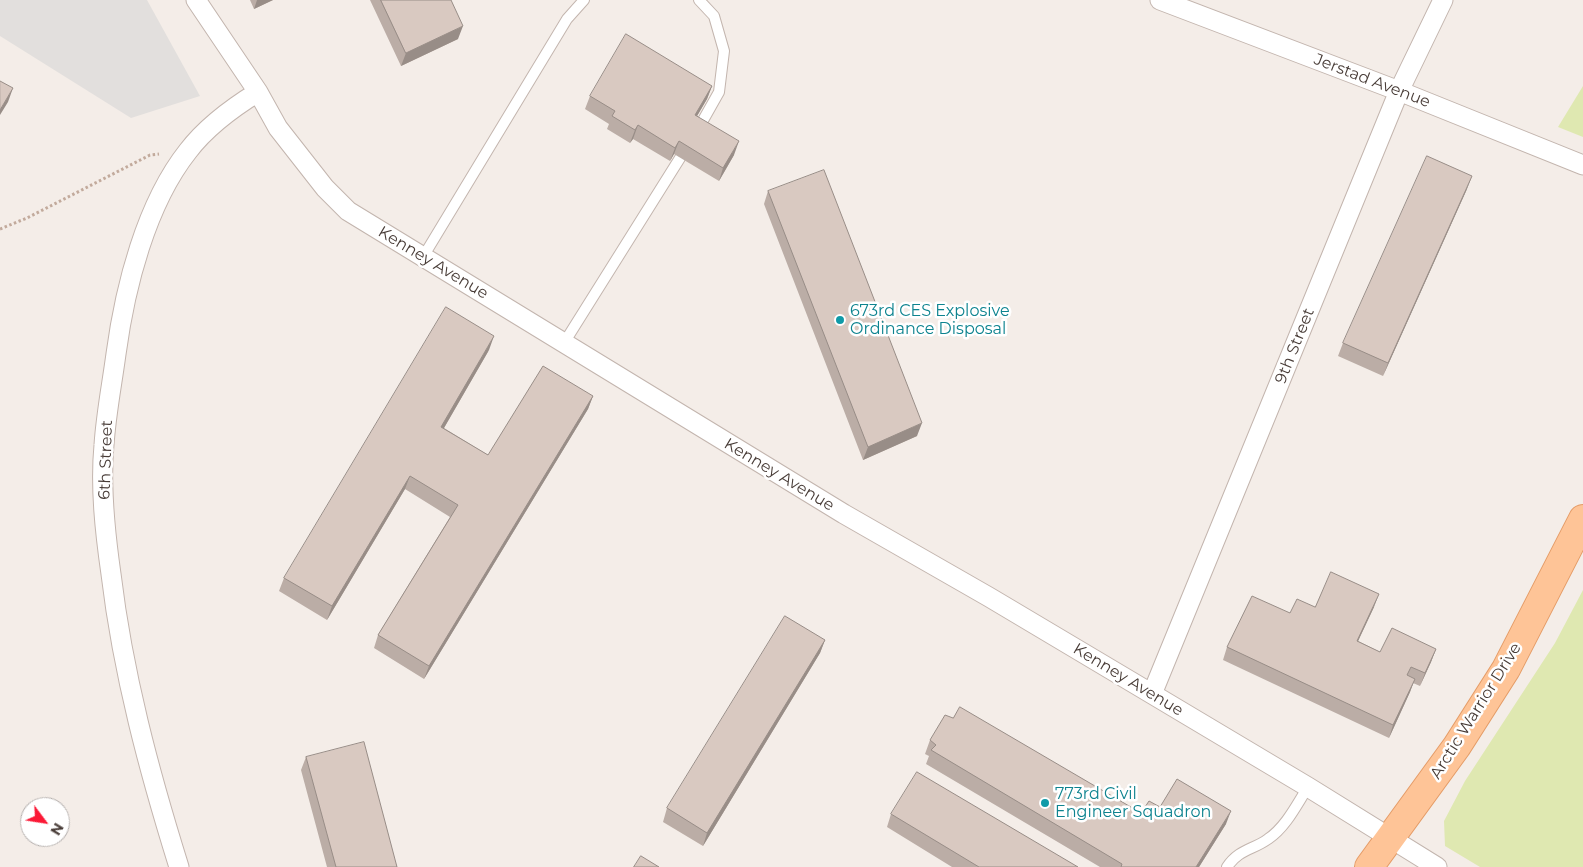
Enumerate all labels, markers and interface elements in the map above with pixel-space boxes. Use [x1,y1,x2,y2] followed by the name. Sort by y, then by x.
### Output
[1311,50,1433,112] street label: Jerstad Avenue
[374,223,492,303] street label: Kenney Avenue
[850,301,1010,339] place label: 673rd CES Explosive Ordinance Disposal
[1271,305,1319,387] street label: 9th Street
[834,314,846,326] marker: 673rd CES Explosive Ordinance Disposal
[95,420,117,500] street label: 6th Street
[720,435,838,515] street label: Kenney Avenue
[1069,640,1187,720] street label: Kenney Avenue
[1426,640,1526,782] street label: Arctic Warrior Drive
[1055,784,1211,822] place label: 773rd Civil Engineer Squadron
[20,797,70,847] north arrow
[1039,797,1051,809] marker: 773rd Civil Engineer Squadron
[46,820,68,839] text: N

